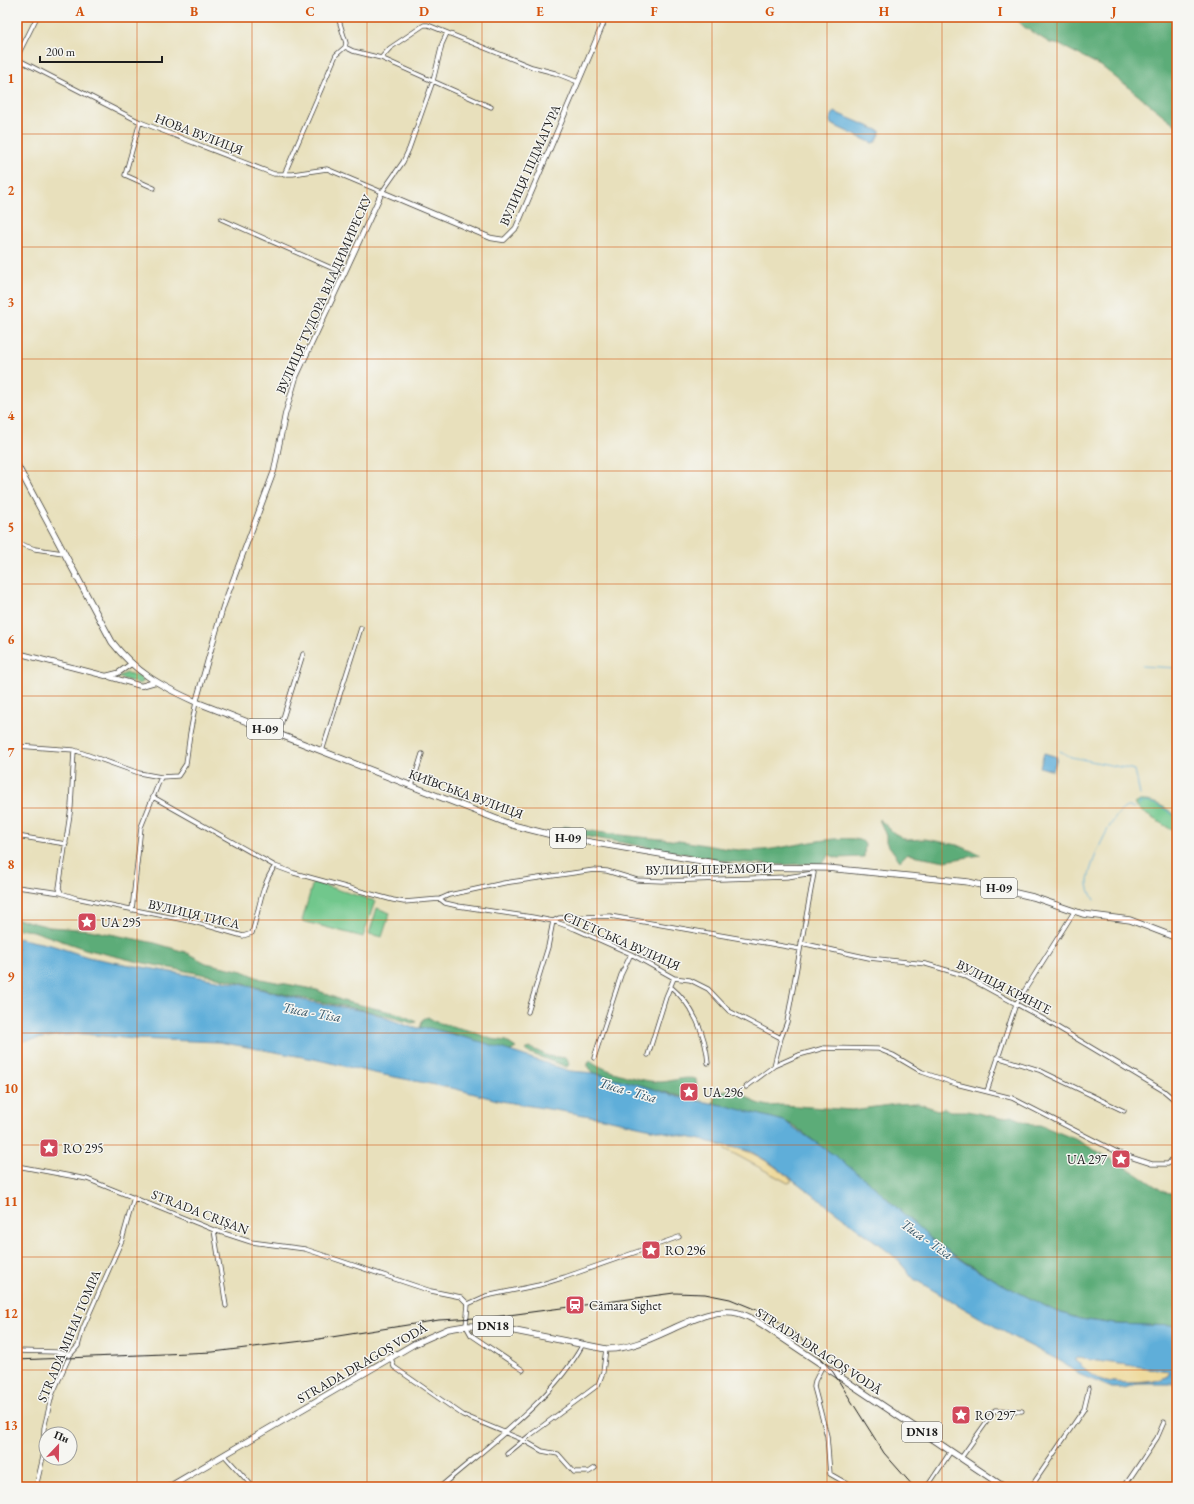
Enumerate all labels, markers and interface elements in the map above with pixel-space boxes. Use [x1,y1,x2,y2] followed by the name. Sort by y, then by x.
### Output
[74,3,85,20] text: A
[190,3,198,20] text: B
[305,3,315,20] text: C
[419,3,429,20] text: D
[536,3,544,20] text: E
[650,3,658,20] text: F
[765,3,775,20] text: G
[879,3,890,20] text: H
[998,3,1003,20] text: I
[1110,3,1117,20] text: J
[40,38,162,64] scale bar
[46,44,76,60] text: 200 m
[8,70,15,87] text: 1
[496,101,565,228] street label: ВУЛИЦЯ ПІДМАГУРА
[153,109,246,159] street label: НОВА ВУЛИЦЯ
[8,182,15,199] text: 2
[272,191,376,396] street label: ВУЛИЦЯ ТУДОРА ВЛАДИМИРЕСКУ
[8,294,15,311] text: 3
[8,407,15,424] text: 4
[8,519,14,536] text: 5
[8,631,15,648] text: 6
[247,719,283,739] road number: Н-09
[8,744,15,761] text: 7
[406,765,526,823] street label: КИЇВСЬКА ВУЛИЦЯ
[550,828,586,848] road number: Н-09
[8,856,15,873] text: 8
[645,859,773,879] street label: ВУЛИЦЯ ПЕРЕМОГИ
[981,878,1017,898] road number: Н-09
[147,895,242,933] street label: ВУЛИЦЯ ТИСА
[561,908,683,975] street label: СІГЕТСЬКА ВУЛИЦЯ
[76,911,98,933] place icon: UA 295
[101,914,141,931] place label: UA 295
[954,956,1054,1018] street label: ВУЛИЦЯ КРЯНГЕ
[8,968,15,985] text: 9
[281,998,343,1026] water label: Тиса - Tisa
[597,1073,659,1107] water label: Тиса - Tisa
[4,1080,18,1097] text: 10
[678,1081,700,1103] place icon: UA 296
[703,1084,743,1101] place label: UA 296
[38,1137,60,1159] place icon: RO 295
[63,1140,104,1157] place label: RO 295
[1110,1148,1132,1170] place icon: UA 297
[1067,1151,1108,1168] place label: UA 297
[149,1186,252,1239] street label: STRADA CRIȘAN
[4,1193,18,1210] text: 11
[898,1215,956,1263] water label: Тиса - Tisa
[640,1239,662,1261] place icon: RO 296
[665,1242,706,1259] place label: RO 296
[33,1266,105,1405] street label: STRADA MIHAI TOMPA
[564,1294,586,1316] station icon: Cămara Sighet
[589,1297,662,1314] place label: Cămara Sighet
[753,1304,886,1399] street label: STRADA DRAGOȘ VODĂ
[4,1305,18,1322] text: 12
[473,1316,513,1336] road number: DN18
[294,1318,431,1407] street label: STRADA DRAGOȘ VODĂ
[950,1404,972,1426] place icon: RO 297
[975,1407,1016,1424] place label: RO 297
[4,1417,18,1434] text: 13
[902,1422,942,1442] road number: DN18
[38,1426,78,1466] north arrow
[52,1427,72,1446] text: Пн

